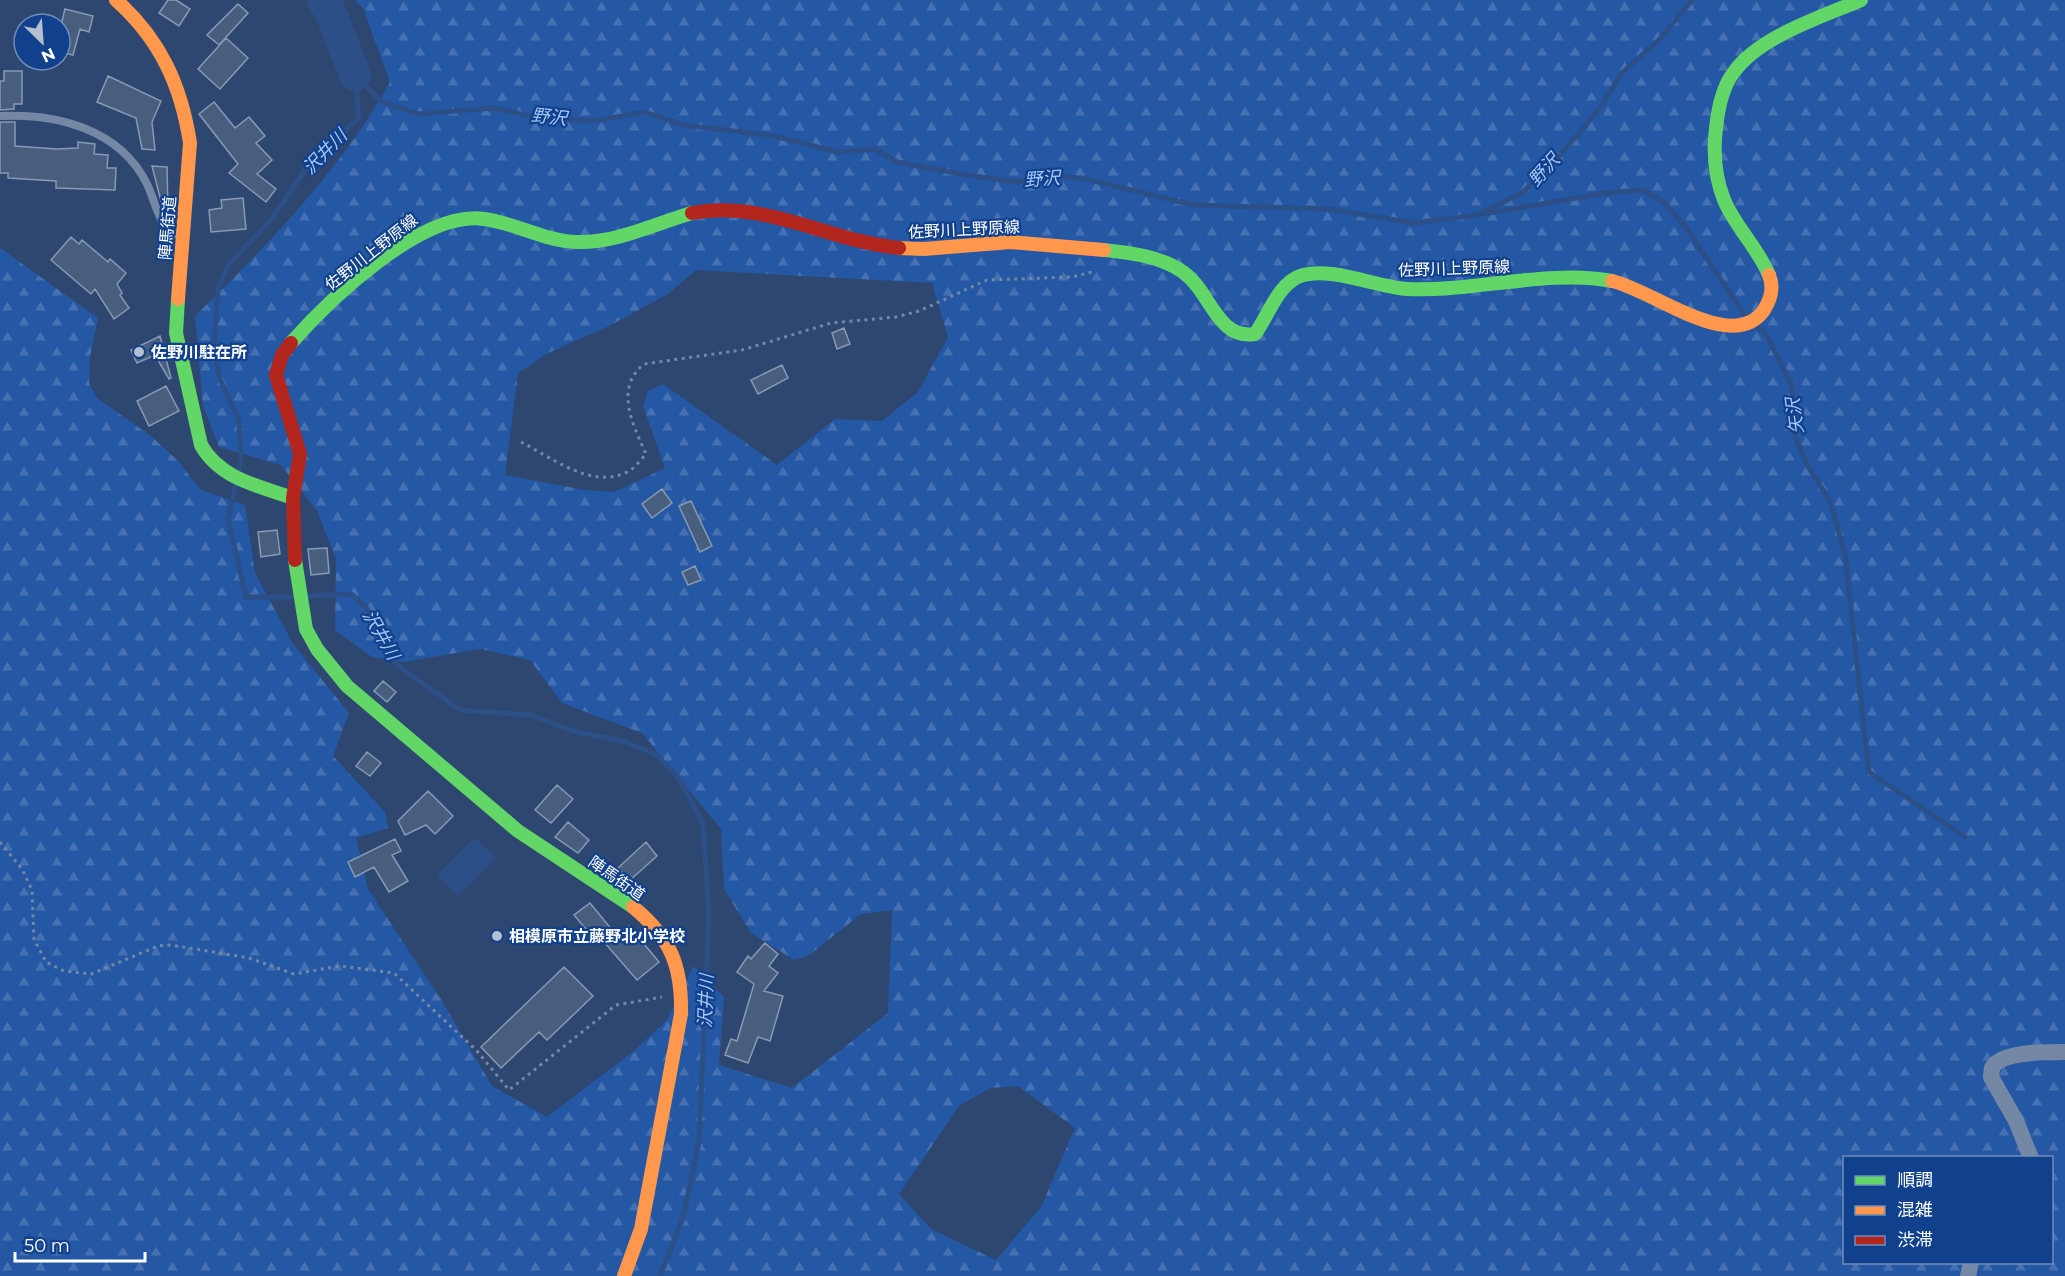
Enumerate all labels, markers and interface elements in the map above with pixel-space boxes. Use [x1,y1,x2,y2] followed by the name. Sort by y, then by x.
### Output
[12,12,72,72] north arrow
[38,44,58,66] text: N
[530,104,570,130] water label: 野沢
[298,123,353,179] water label: 沢井川
[1524,148,1566,191] water label: 野沢
[1023,167,1063,191] water label: 野沢
[155,195,180,261] street label: 陣馬街道
[321,210,421,294] street label: 佐野川上野原線
[908,217,1020,242] street label: 佐野川上野原線
[1398,257,1510,280] street label: 佐野川上野原線
[150,343,247,362] place label: 佐野川駐在所
[132,345,146,359] marker: 佐野川駐在所
[1782,395,1808,435] water label: 矢沢
[358,606,405,666] water label: 沢井川
[585,852,648,905] street label: 陣馬街道
[509,927,685,946] place label: 相模原市立藤野北小学校
[490,929,504,943] marker: 相模原市立藤野北小学校
[694,972,718,1028] water label: 沢井川
[1843,1156,2053,1264] legend
[1897,1169,1933,1191] text: 順調
[1897,1199,1933,1221] text: 混雑
[15,1225,146,1263] scale bar
[1897,1229,1933,1251] text: 渋滞
[24,1235,70,1257] text: 50 m

